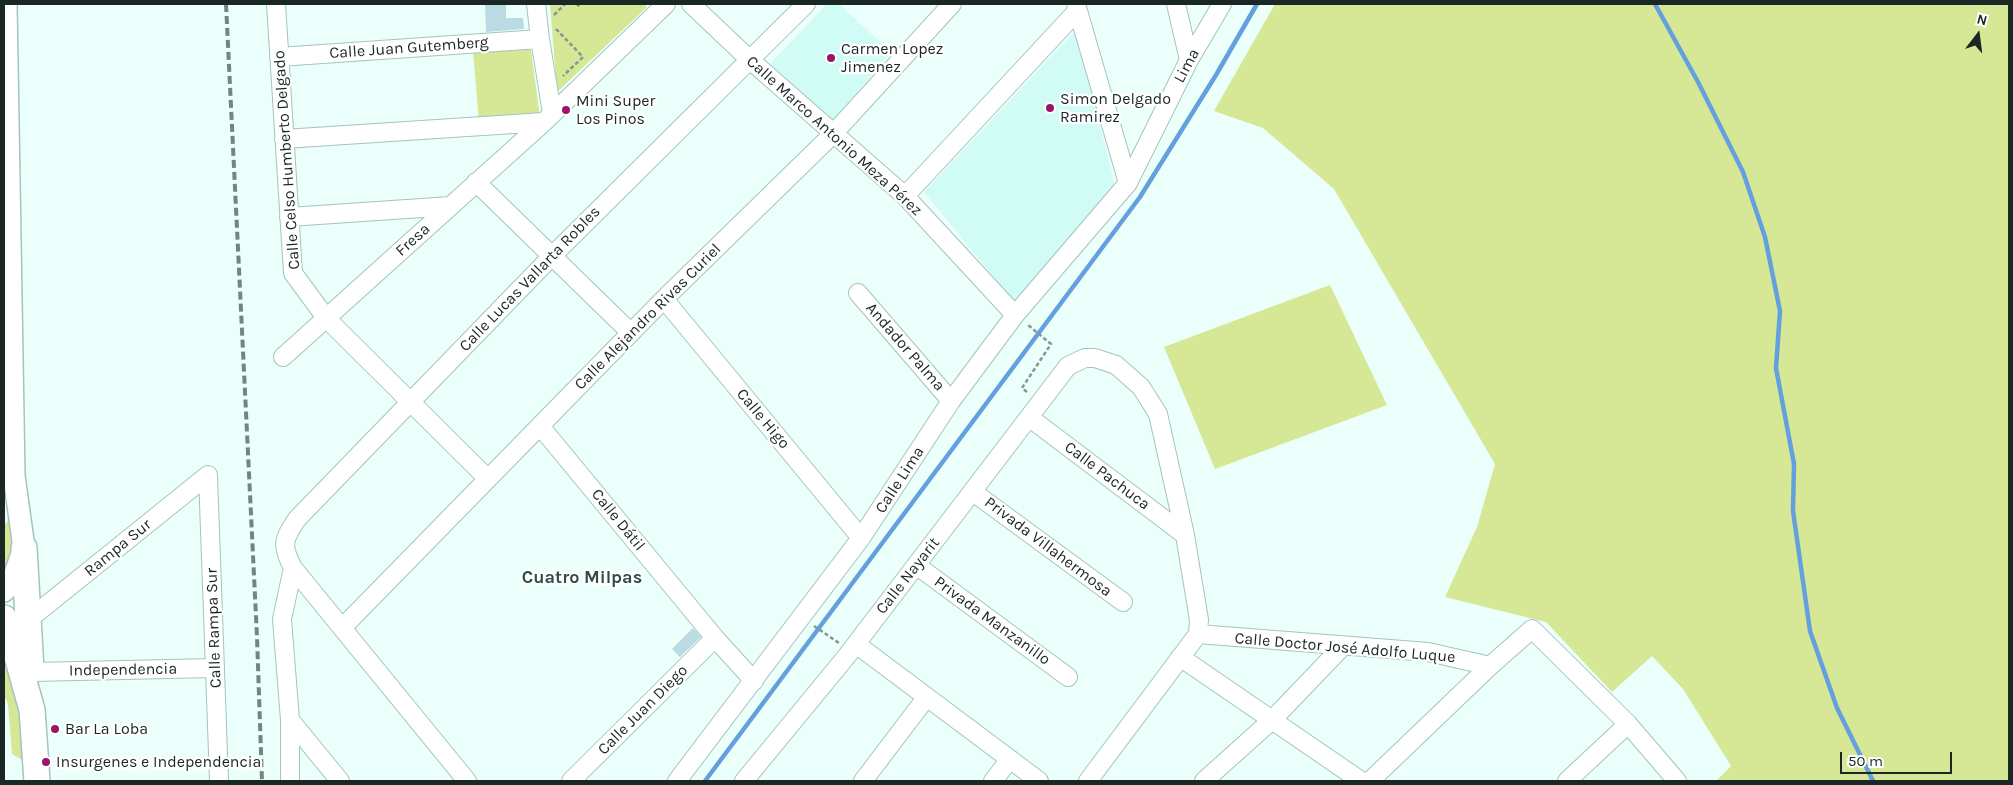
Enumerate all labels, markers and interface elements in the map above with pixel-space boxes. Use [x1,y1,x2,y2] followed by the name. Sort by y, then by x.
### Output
[1953,10,2003,60] north arrow
[1975,11,1989,30] text: N
[329,33,489,63] street label: Calle Juan Gutemberg
[841,39,943,77] place label: Carmen Lopez Jimenez
[1170,46,1204,86] street label: Lima
[270,50,304,270] street label: Calle Celso Humberto Delgado
[742,52,926,220] street label: Calle Marco Antonio Meza Pérez
[825,52,837,64] marker: Carmen Lopez Jimenez
[1060,89,1171,127] place label: Simon Delgado Ramirez
[576,91,655,129] place label: Mini Super Los Pinos
[1044,102,1056,114] marker: Simon Delgado Ramirez
[560,104,572,116] marker: Mini Super Los Pinos
[455,202,605,356] street label: Calle Lucas Vallarta Robles
[392,220,434,260] street label: Fresa
[571,240,725,394] street label: Calle Alejandro Rivas Curiel
[861,299,949,395] street label: Andador Palma
[732,385,794,453] street label: Calle Higo
[1061,438,1153,514] street label: Calle Pachuca
[871,443,929,517] street label: Calle Lima
[587,485,649,555] street label: Calle Dátil
[981,493,1115,601] street label: Privada Villahermosa
[81,515,155,581] street label: Rampa Sur
[872,534,944,618] street label: Calle Nayarit
[522,567,642,589] district label: Cuatro Milpas
[202,568,226,688] street label: Calle Rampa Sur
[930,572,1054,670] street label: Privada Manzanillo
[1234,629,1456,667] street label: Calle Doctor José Adolfo Luque
[69,659,177,681] street label: Independencia
[594,661,692,759] street label: Calle Juan Diego
[65,719,148,739] place label: Bar La Loba
[49,723,61,735] marker: Bar La Loba
[1843,742,1956,774] scale bar
[56,752,261,772] place label: Insurgenes e Independencia
[1848,752,1883,770] text: 50 m
[40,756,52,768] marker: Insurgenes e Independencia

